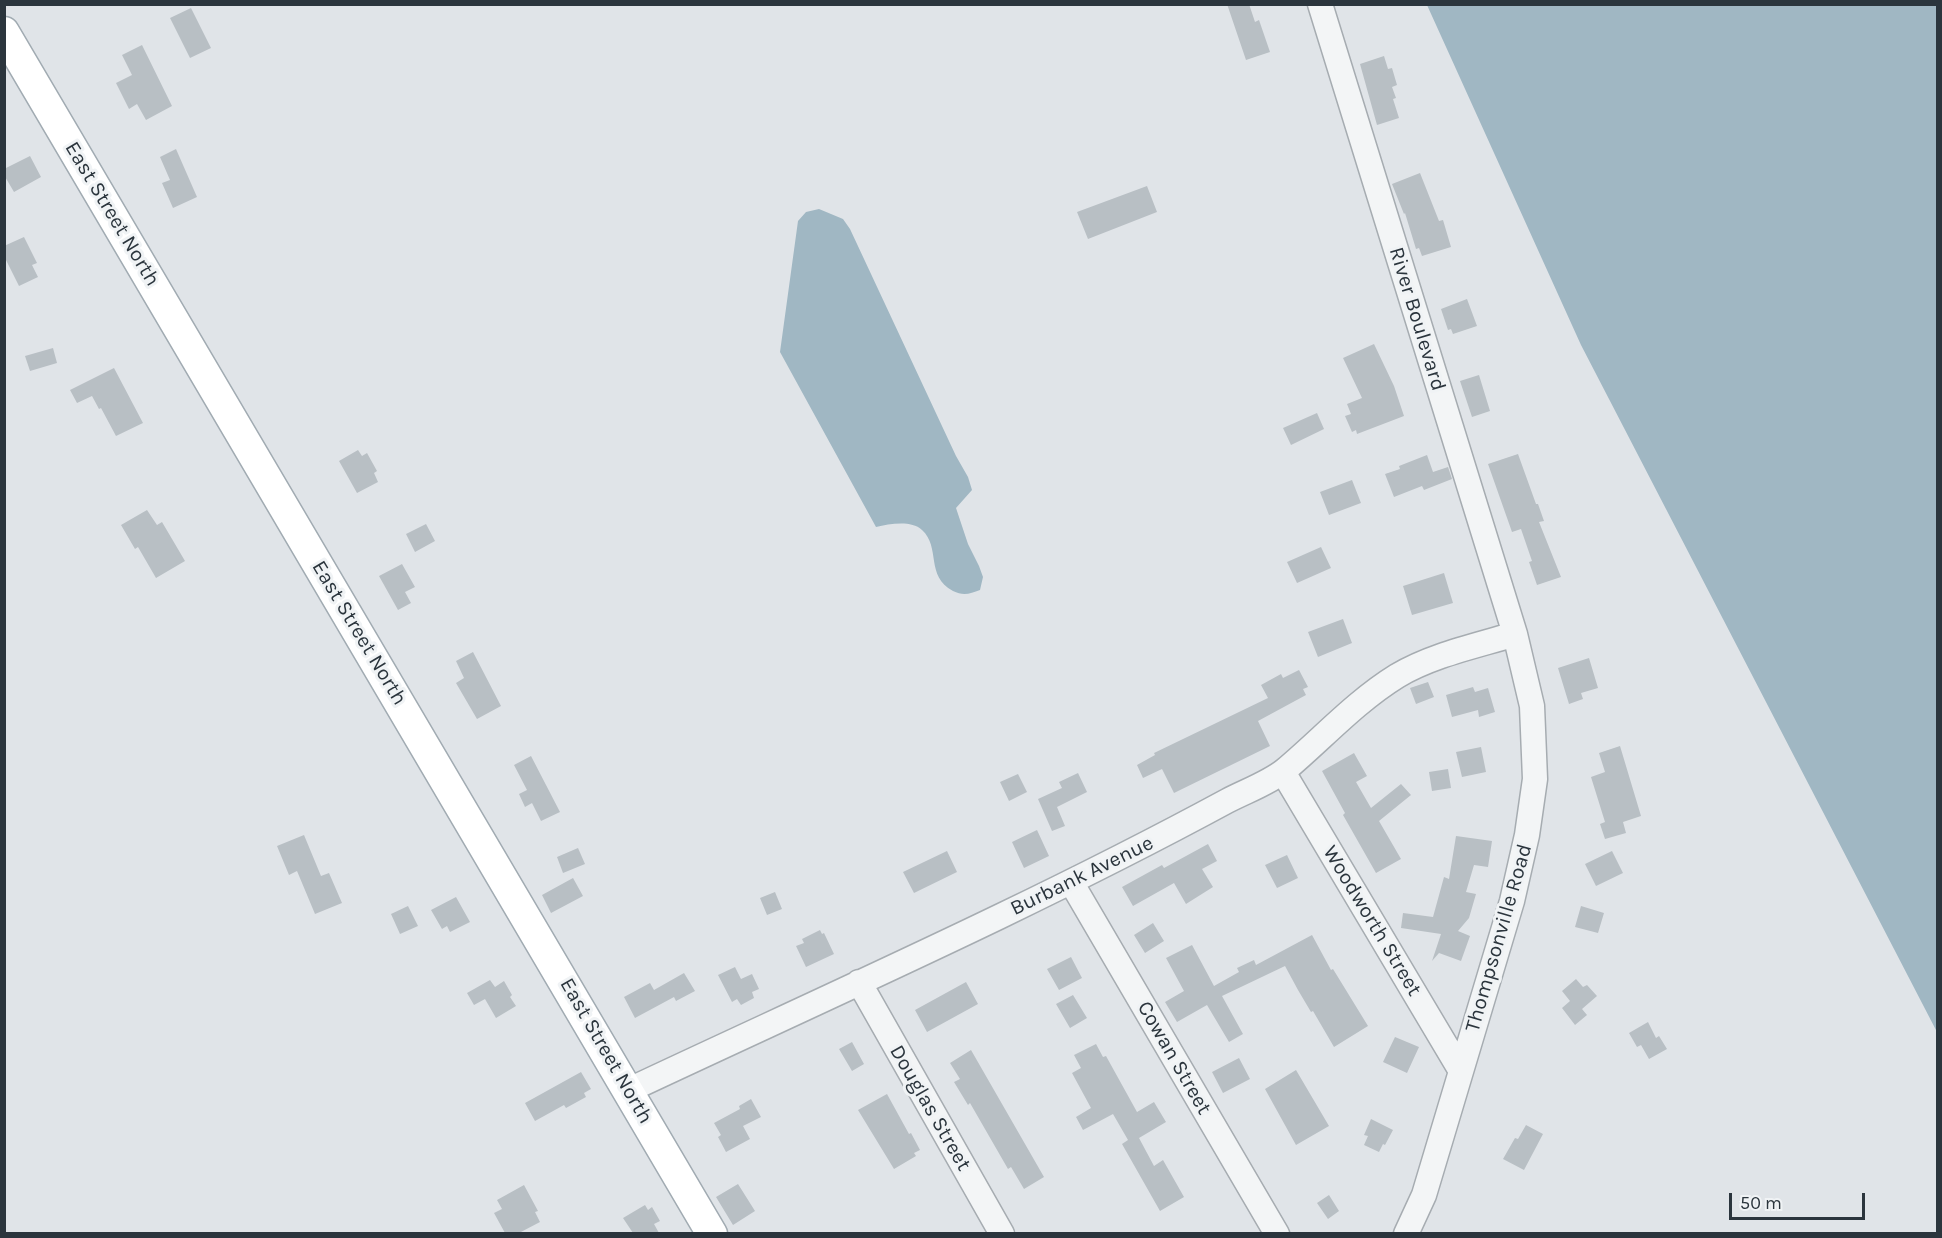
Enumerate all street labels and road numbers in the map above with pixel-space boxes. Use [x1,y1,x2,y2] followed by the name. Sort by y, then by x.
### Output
[59,137,165,291] street label: East Street North
[1383,244,1451,394] street label: River Boulevard
[306,556,412,710] street label: East Street North
[1006,830,1158,922] street label: Burbank Avenue
[1317,841,1427,1001] street label: Woodworth Street
[1460,841,1538,1035] street label: Thompsonville Road
[554,974,658,1128] street label: East Street North
[1131,997,1217,1119] street label: Cowan Street
[884,1041,976,1175] street label: Douglas Street

